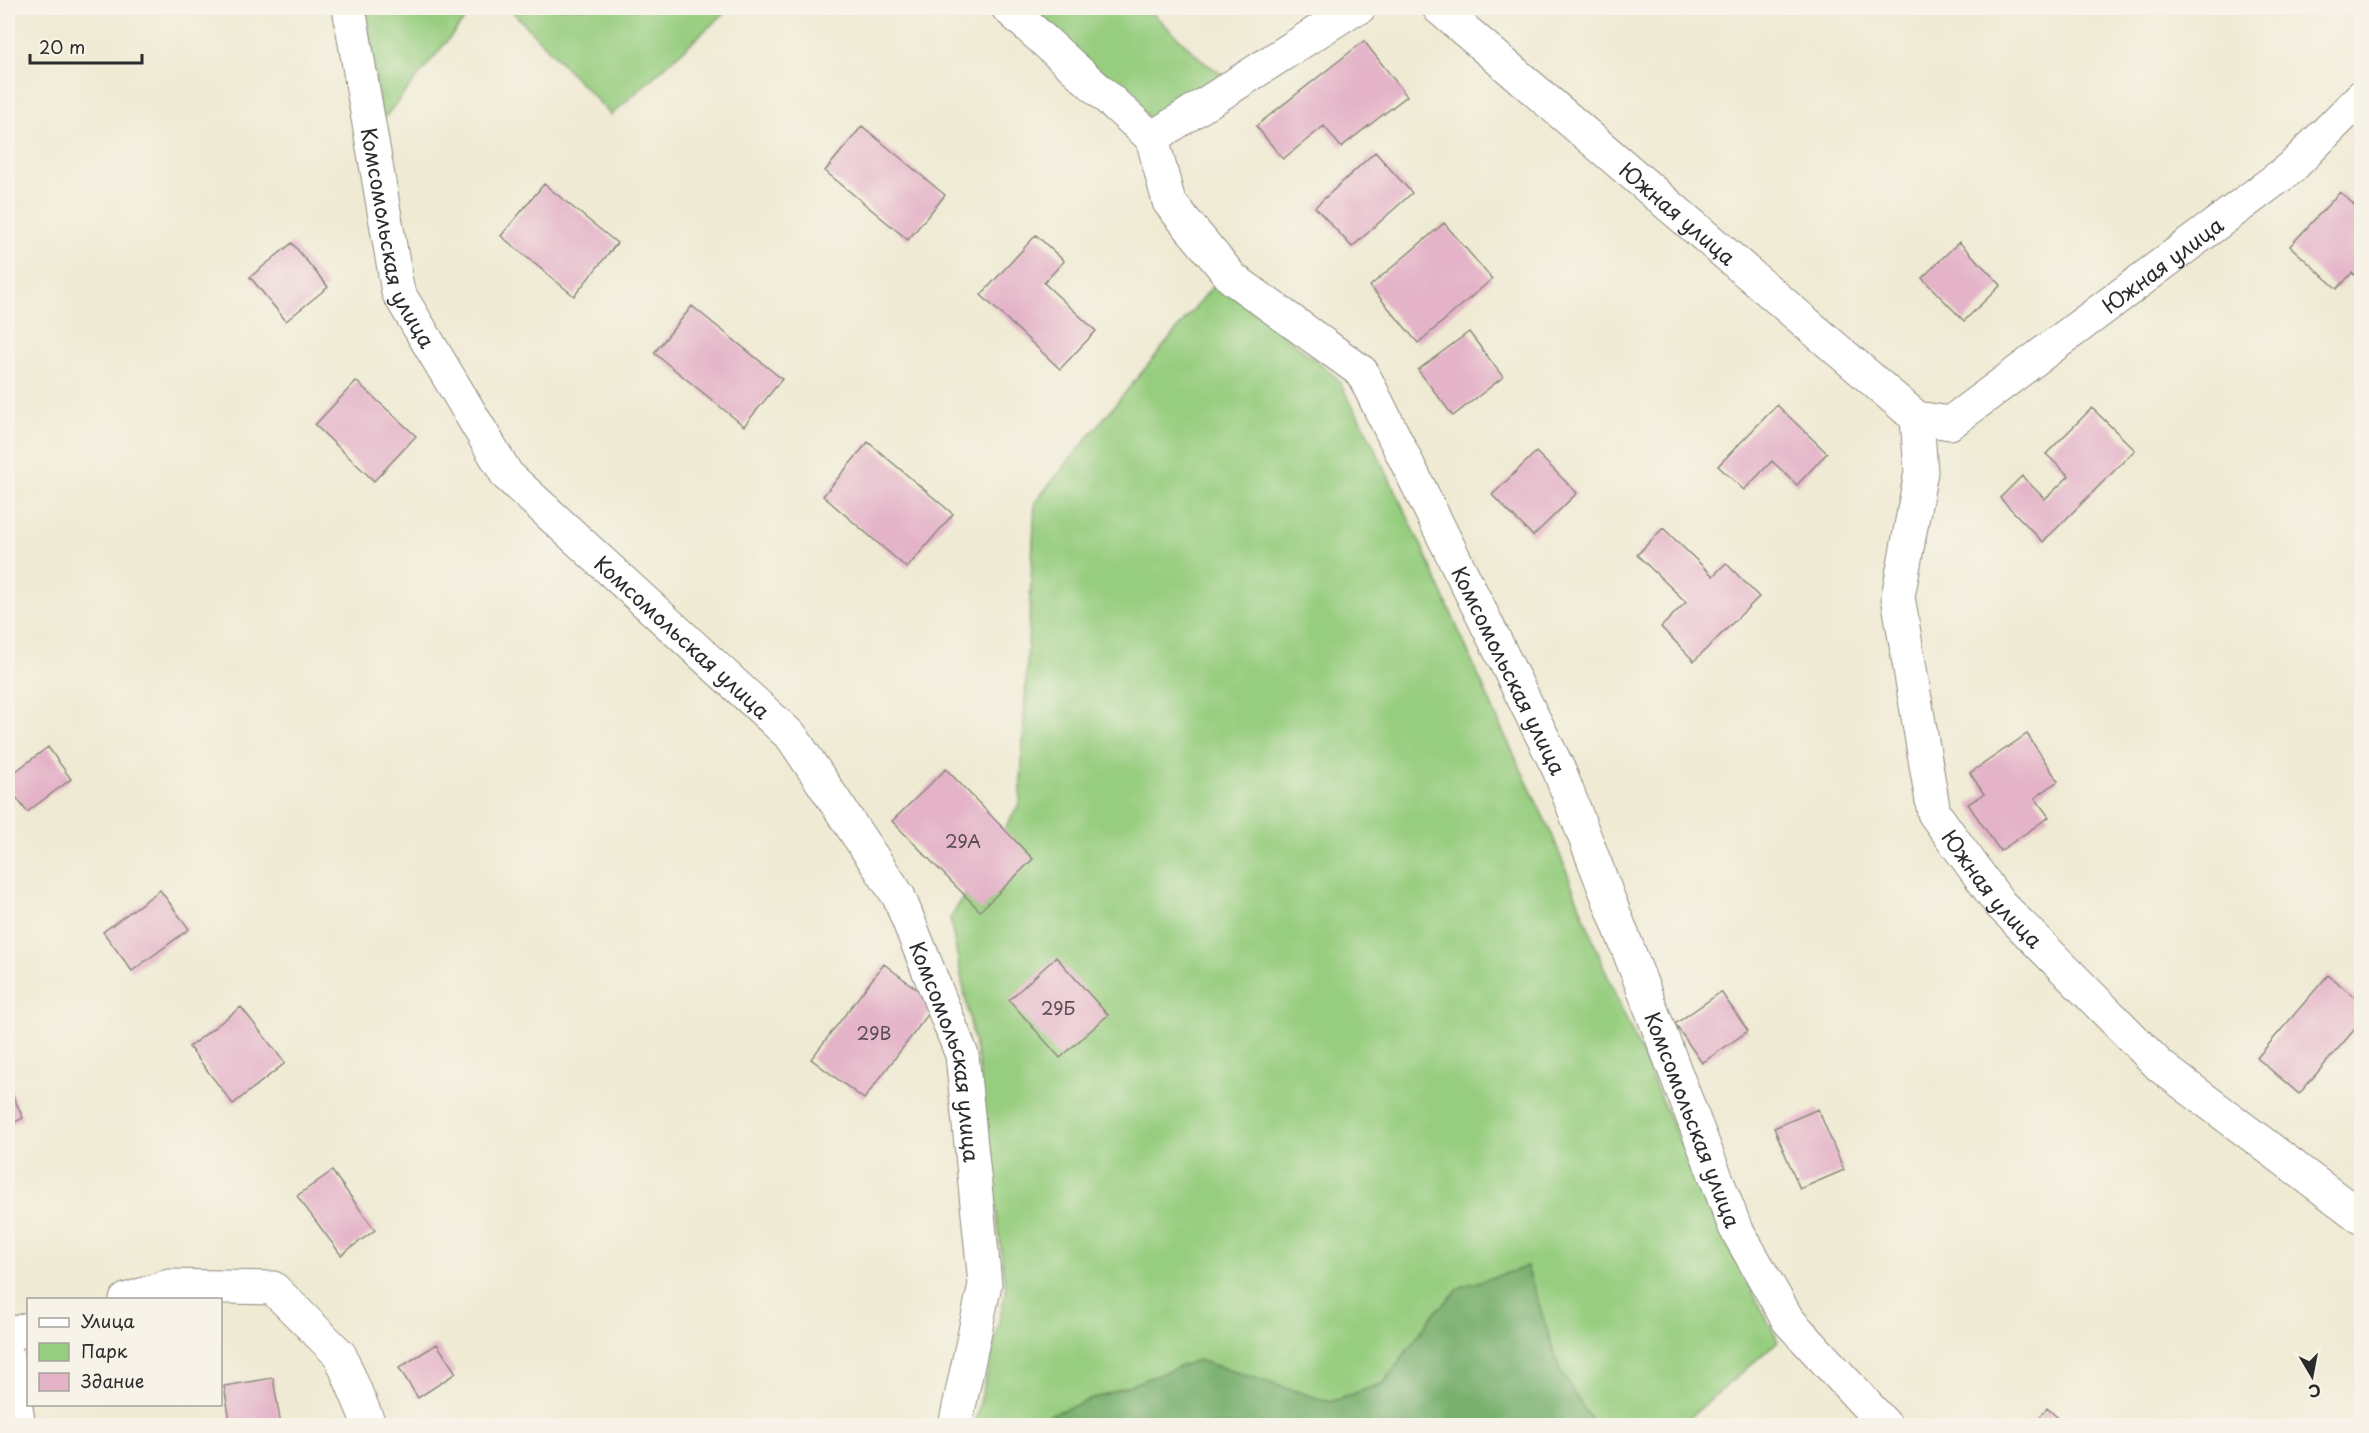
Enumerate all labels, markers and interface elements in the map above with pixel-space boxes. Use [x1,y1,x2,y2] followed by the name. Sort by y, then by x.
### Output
[30,27,142,65] scale bar
[39,33,85,60] text: 20 m
[354,125,444,354] street label: Комсомольская улица
[1613,154,1744,273] street label: Южная улица
[2095,208,2230,320] street label: Южная улица
[588,547,779,726] street label: Комсомольская улица
[1444,560,1575,781] street label: Комсомольская улица
[1935,823,2051,955] street label: Южная улица
[945,827,981,854] house number: 29А
[902,936,989,1164] street label: Комсомольская улица
[1041,994,1075,1021] house number: 29Б
[1638,1007,1750,1233] street label: Комсомольская улица
[857,1019,891,1046] house number: 29В
[27,1298,222,1406] legend
[81,1307,135,1334] text: Улица
[81,1337,128,1364] text: Парк
[2282,1346,2342,1406] north arrow
[81,1367,144,1394] text: Здание
[2307,1379,2323,1405] text: С

